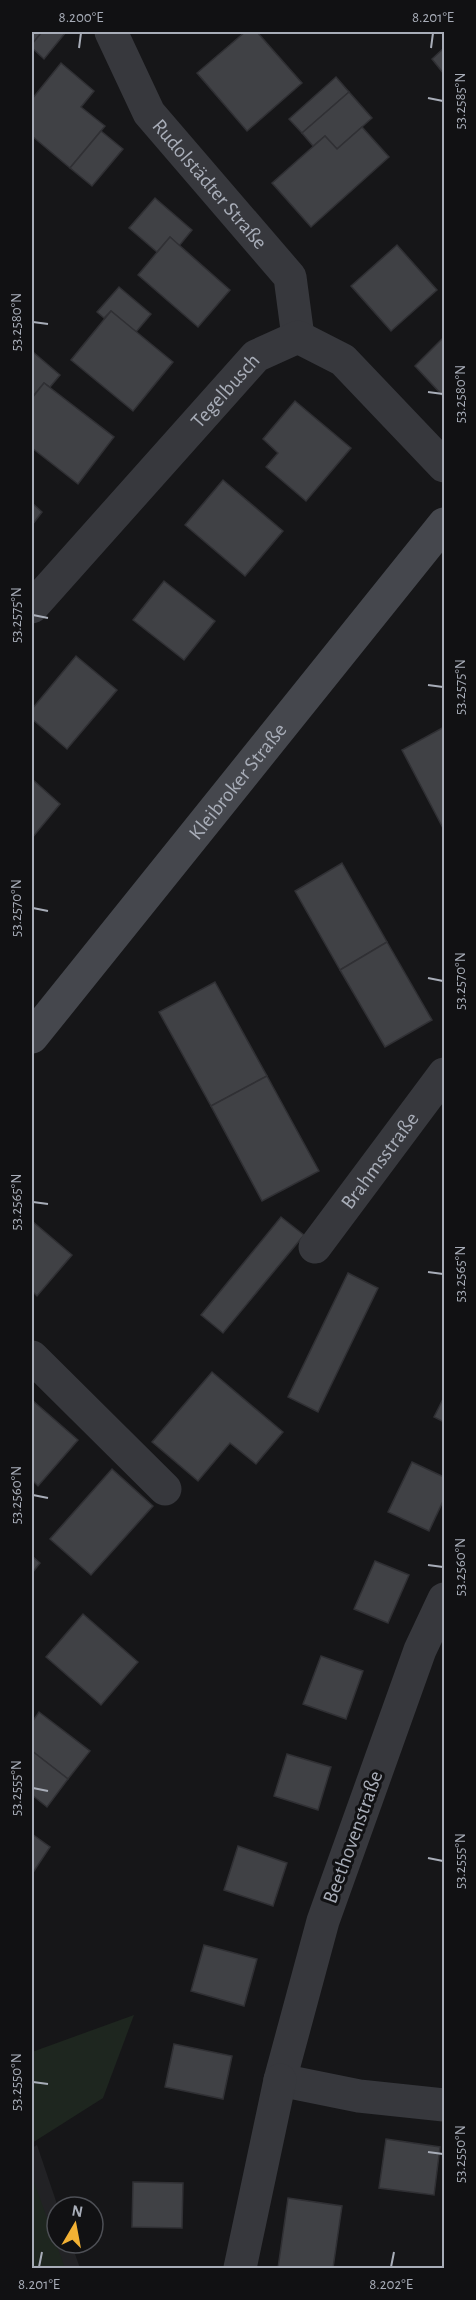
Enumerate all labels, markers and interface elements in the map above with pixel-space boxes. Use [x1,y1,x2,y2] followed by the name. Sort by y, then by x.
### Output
[59,10,103,25] text: 8.200°E
[412,10,454,25] text: 8.201°E
[453,72,468,130] text: 53.2585°N
[149,115,271,253] street label: Rudolstädter Straße
[9,293,24,351] text: 53.2580°N
[187,349,263,432] street label: Tegelbusch
[453,365,468,423] text: 53.2580°N
[9,587,24,643] text: 53.2575°N
[453,659,468,715] text: 53.2575°N
[185,719,290,843] street label: Kleibroker Straße
[9,879,24,937] text: 53.2570°N
[453,952,468,1010] text: 53.2570°N
[337,1108,422,1213] street label: Brahmsstraße
[9,1174,24,1230] text: 53.2565°N
[453,1246,468,1302] text: 53.2565°N
[9,1466,24,1524] text: 53.2560°N
[453,1538,468,1596] text: 53.2560°N
[9,1760,24,1816] text: 53.2555°N
[319,1768,387,1906] street label: Beethovenstraße
[453,1833,468,1889] text: 53.2555°N
[9,2053,24,2111] text: 53.2550°N
[453,2125,468,2183] text: 53.2550°N
[45,2195,105,2255] north arrow
[71,2202,84,2220] text: N
[18,2277,60,2292] text: 8.201°E
[369,2277,413,2292] text: 8.202°E

